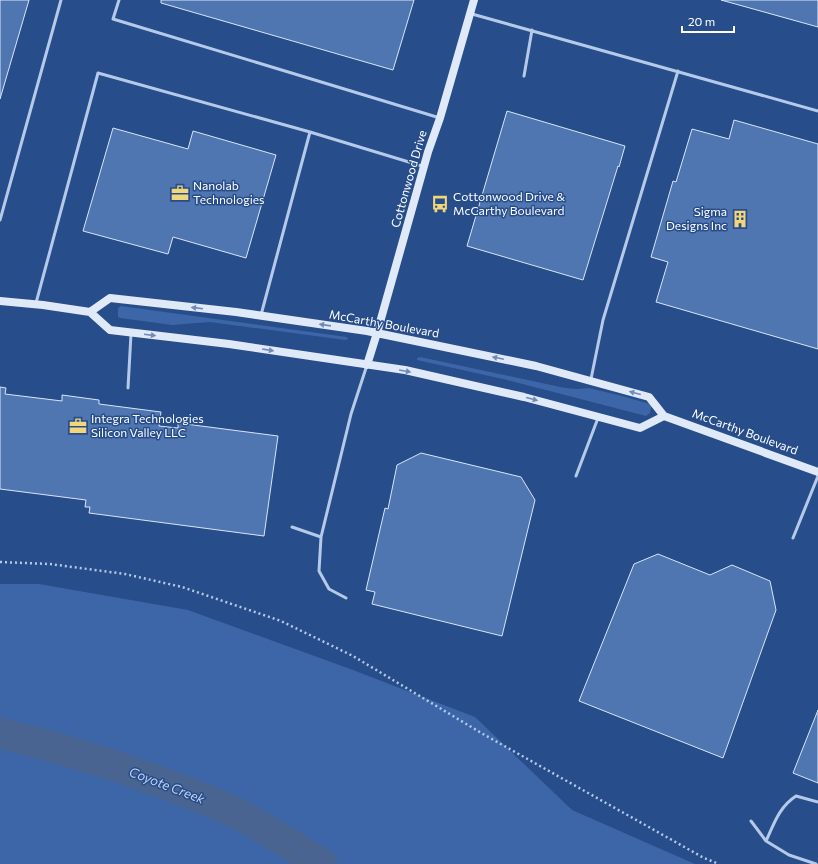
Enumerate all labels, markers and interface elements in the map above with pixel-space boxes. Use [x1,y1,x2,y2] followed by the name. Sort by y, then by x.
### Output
[682,8,734,34] scale bar
[688,14,715,28] text: 20 m
[387,128,429,229] street label: Cottonwood Drive
[193,178,265,206] place label: Nanolab Technologies
[170,183,190,203] office icon: Nanolab Technologies
[453,189,565,217] place label: Cottonwood Drive & McCarthy Boulevard
[430,194,450,214] bus stop icon: Cottonwood Drive & McCarthy Boulevard
[666,204,727,232] place label: Sigma Designs Inc
[730,209,750,229] building icon: Sigma Designs Inc
[191,304,203,311] one-way arrow
[328,306,440,340] street label: McCarthy Boulevard
[319,322,331,328] one-way arrow
[144,332,156,338] one-way arrow
[262,347,274,353] one-way arrow
[492,355,504,361] one-way arrow
[399,368,412,374] one-way arrow
[629,390,641,396] one-way arrow
[526,396,538,402] one-way arrow
[691,405,800,457] street label: McCarthy Boulevard
[91,411,204,439] place label: Integra Technologies Silicon Valley LLC
[68,416,88,436] office icon: Integra Technologies Silicon Valley LLC
[127,763,208,807] water label: Coyote Creek

